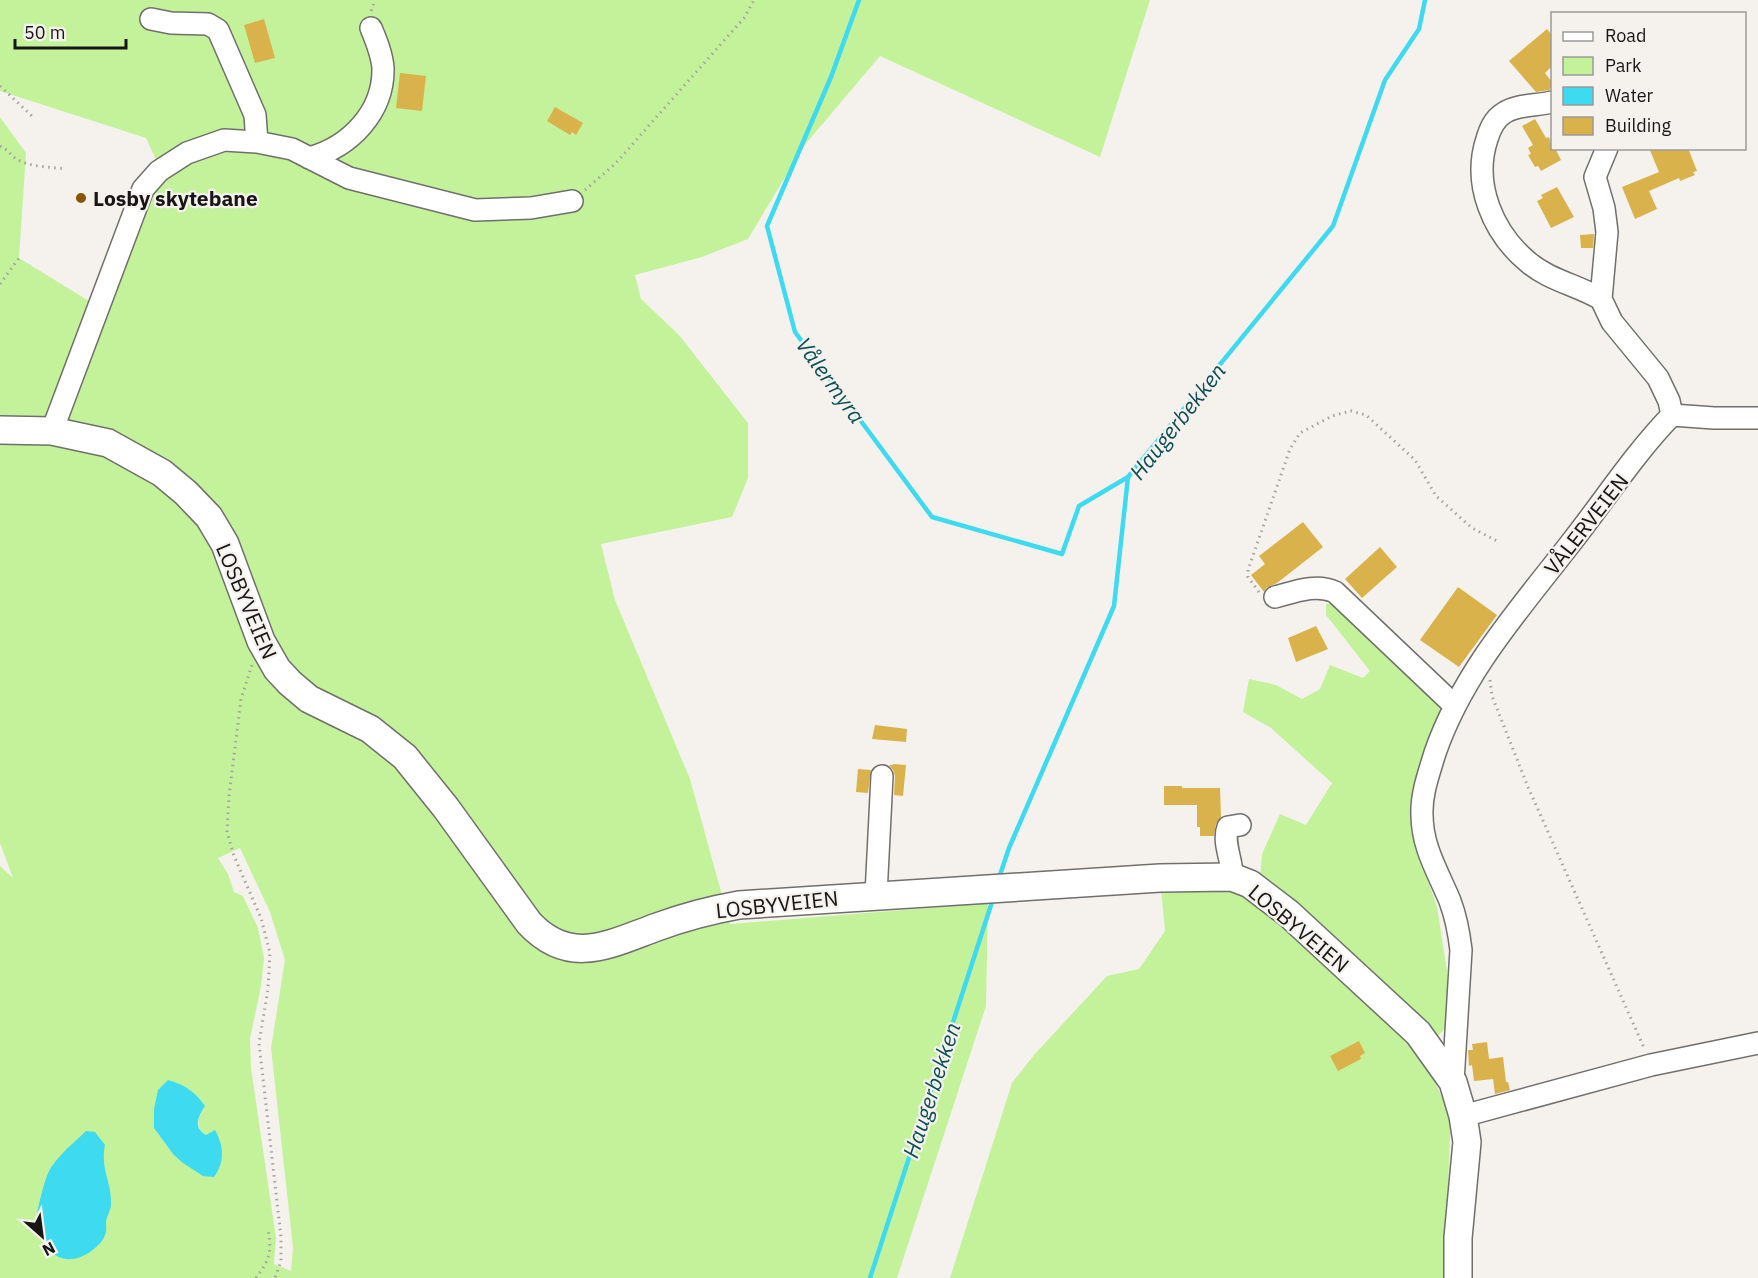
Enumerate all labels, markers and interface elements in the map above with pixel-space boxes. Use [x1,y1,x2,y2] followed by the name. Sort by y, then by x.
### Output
[15,12,126,50] scale bar
[1551,12,1746,150] legend
[24,21,66,44] text: 50 m
[1605,24,1646,47] text: Road
[1605,54,1642,77] text: Park
[1605,84,1654,107] text: Water
[1605,114,1672,137] text: Building
[93,184,258,212] place label: Losby skytebane
[74,191,88,205] marker: Losby skytebane
[790,331,872,429] water label: Vålermyra
[1122,357,1232,485] water label: Haugerbekken
[1538,467,1634,581] street label: VÅLERVEIEN
[210,539,284,663] street label: LOSBYVEIEN
[1243,878,1355,978] street label: LOSBYVEIEN
[714,884,840,924] street label: LOSBYVEIEN
[895,1019,967,1161] water label: Haugerbekken
[12,1206,72,1266] north arrow
[39,1238,59,1261] text: N

